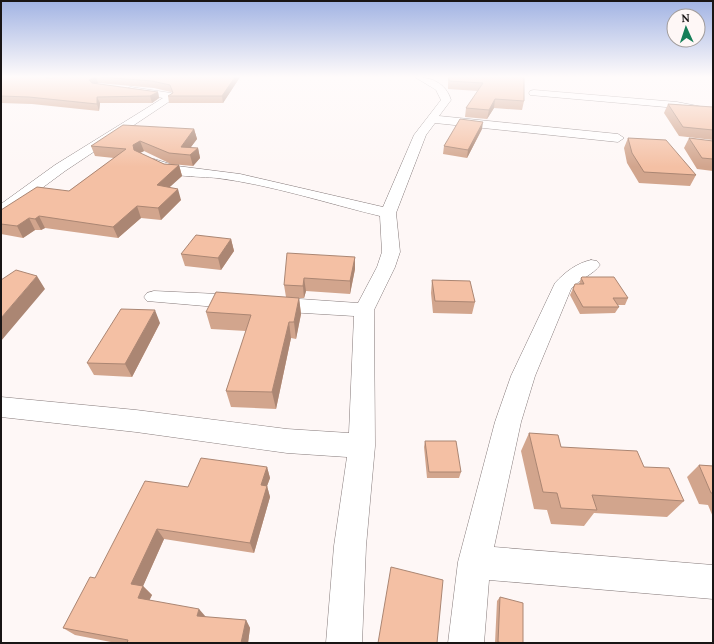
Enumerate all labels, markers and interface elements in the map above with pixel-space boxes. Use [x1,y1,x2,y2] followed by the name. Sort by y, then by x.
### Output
[666,8,706,48] north arrow
[681,11,691,25] text: N

